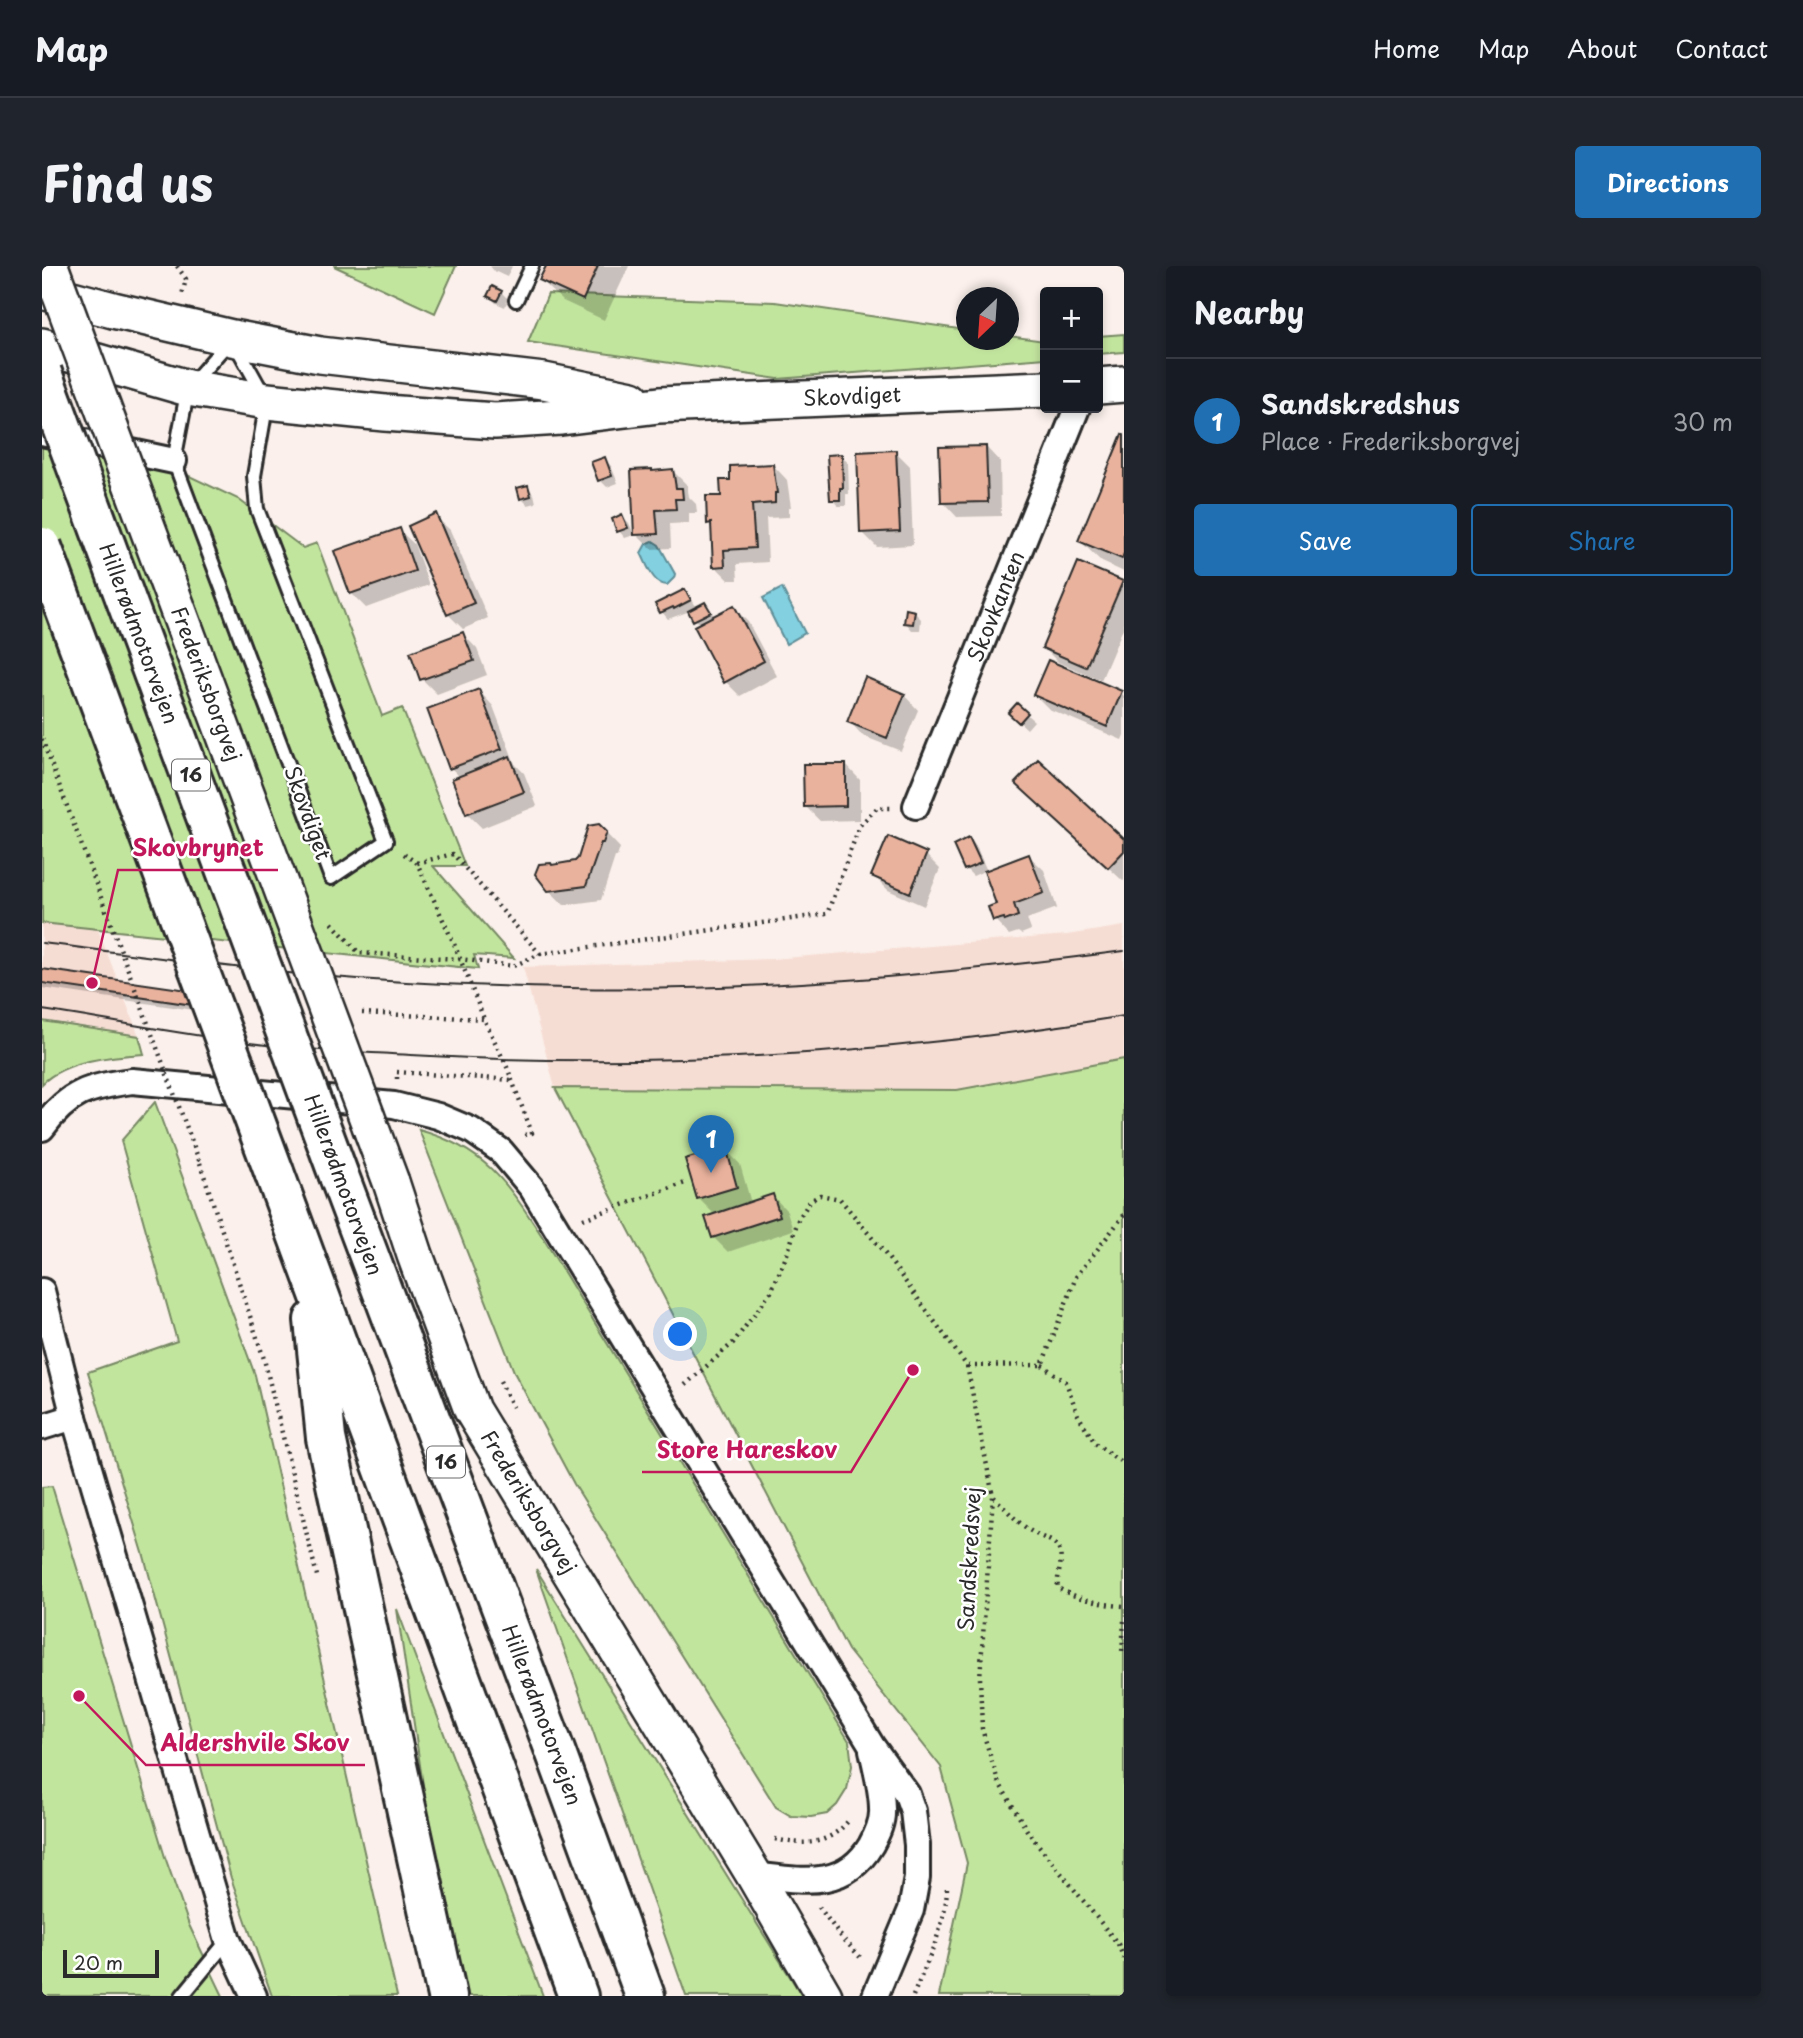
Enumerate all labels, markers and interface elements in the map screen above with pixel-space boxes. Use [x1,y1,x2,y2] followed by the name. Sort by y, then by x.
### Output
[35,23,108,73] text: Map
[1373,30,1440,66] text: Home
[1478,30,1529,66] text: Map
[1567,30,1637,66] text: About
[1675,30,1768,66] text: Contact
[42,145,213,219] text: Find us
[1575,146,1761,218] button: Directions
[956,287,1019,350] north arrow
[1040,287,1103,413] map controls
[1040,287,1103,350] button: +
[1194,289,1304,334] text: Nearby
[1040,350,1103,413] button: −
[802,377,902,413] street label: Skovdiget
[1261,384,1460,423] text: Sandskredshus
[1212,404,1223,439] text: 1
[1672,404,1733,439] text: 30 m
[1261,423,1520,458] text: Place · Frederiksborgvej
[1194,504,1457,576] button: Save
[1471,504,1733,576] button: Share
[92,538,188,728] street label: Hillerødmotorvejen
[958,546,1032,666] street label: Skovkanten
[164,601,251,765] street label: Frederiksborgvej
[172,760,210,790] road number: 16
[277,761,341,864] street label: Skovdiget
[118,826,278,870] callout: Skovbrynet
[132,829,264,864] text: Skovbrynet
[297,1089,393,1279] street label: Hillerødmotorvejen
[688,1115,734,1173] pin: 1
[663,1317,697,1351] your location
[474,1423,586,1579] street label: Frederiksborgvej
[642,1428,851,1472] callout: Store Hareskov
[657,1431,837,1466] text: Store Hareskov
[427,1446,465,1478] road number: 16
[948,1486,988,1632] street label: Sandskredsvej
[495,1620,592,1809] street label: Hillerødmotorvejen
[146,1721,365,1765] callout: Aldershvile Skov
[160,1724,349,1759] text: Aldershvile Skov
[63,1947,159,1979] scale bar
[74,1948,123,1976] text: 20 m

